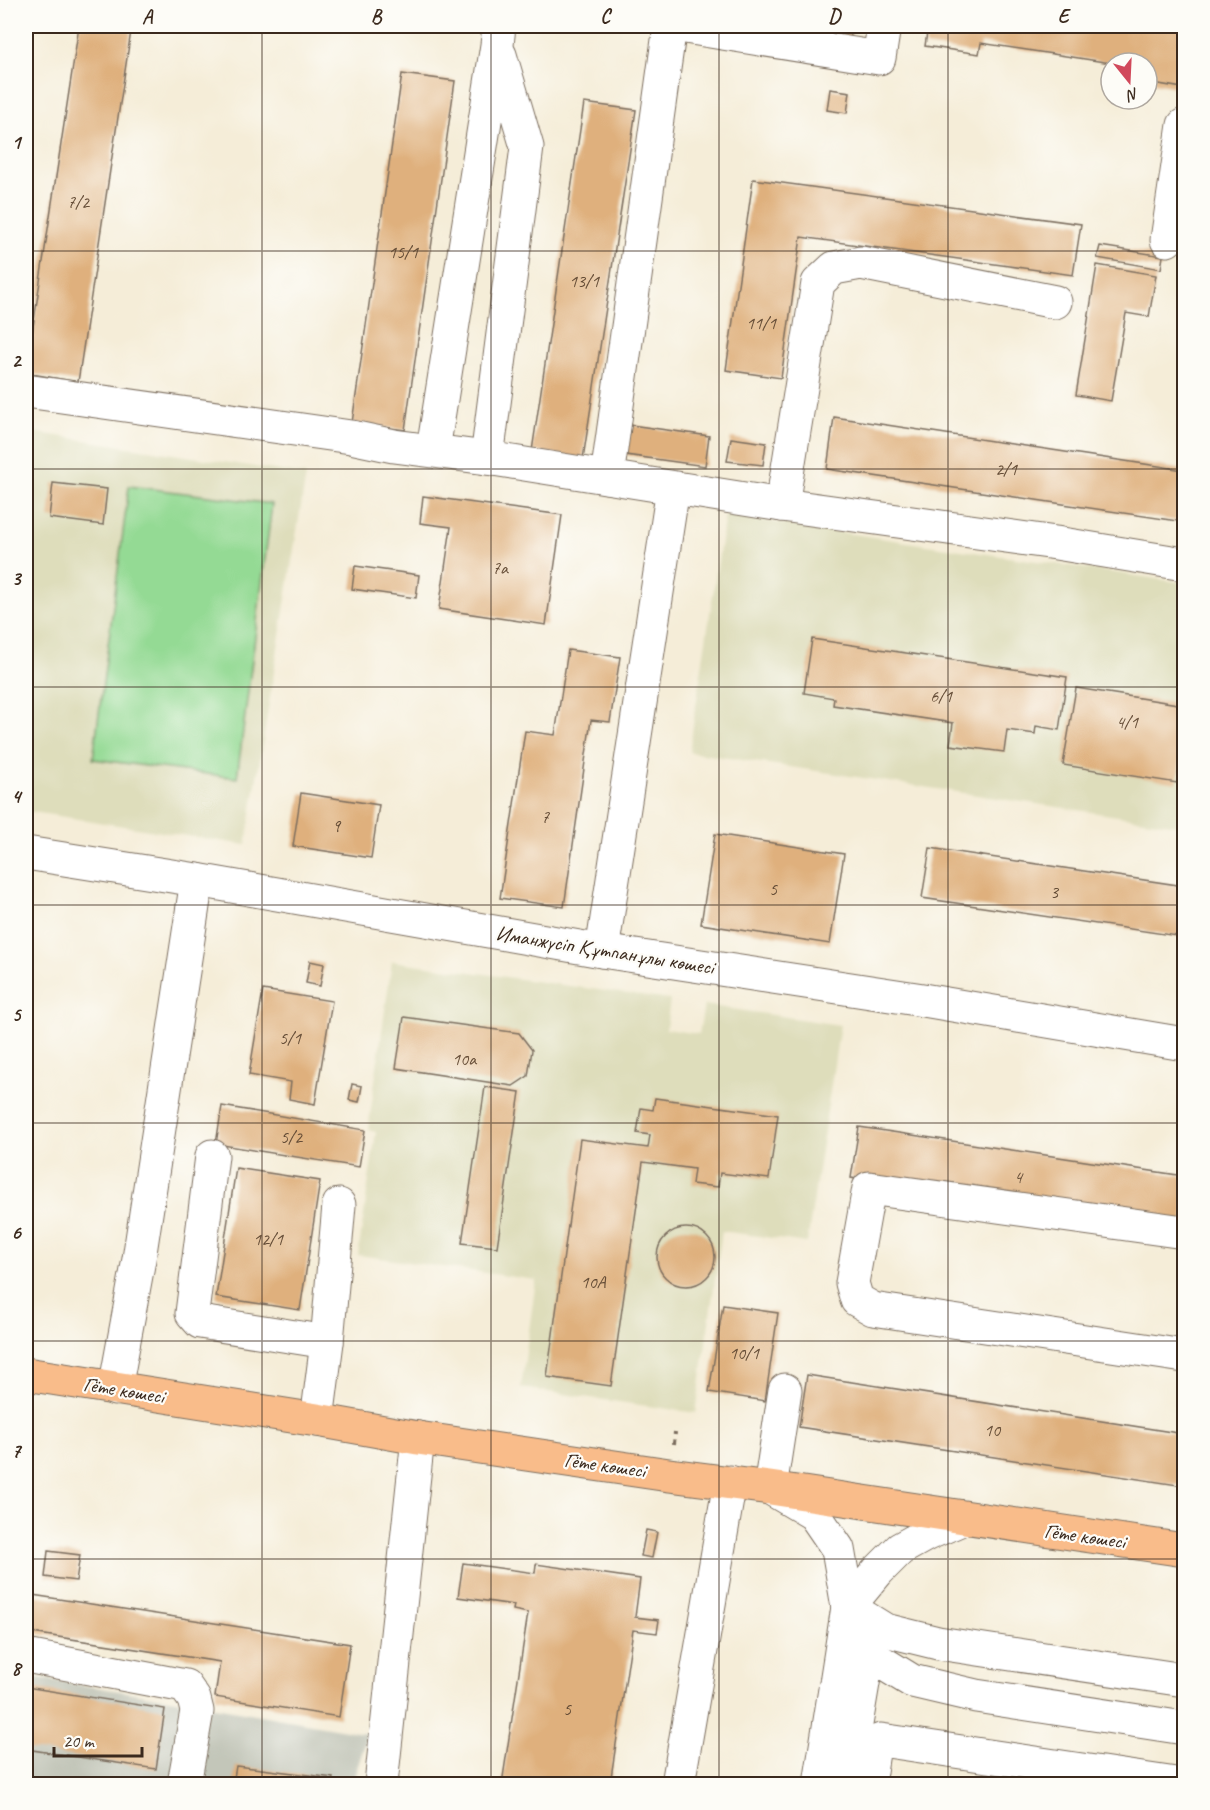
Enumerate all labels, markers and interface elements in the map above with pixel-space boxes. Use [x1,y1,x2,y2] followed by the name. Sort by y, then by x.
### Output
[142,4,154,29] text: A
[371,4,383,29] text: B
[600,4,612,29] text: C
[828,4,842,29] text: D
[1058,4,1072,29] text: E
[1099,51,1159,111] north arrow
[1123,83,1141,106] text: N
[12,130,23,155] text: 1
[67,191,91,213] house number: 7/2
[388,241,419,263] house number: 15/1
[569,270,600,292] house number: 13/1
[746,312,777,334] house number: 11/1
[12,348,23,373] text: 2
[995,458,1018,480] house number: 2/1
[492,557,509,579] house number: 7а
[12,566,23,591] text: 3
[930,685,953,707] house number: 6/1
[1116,711,1139,733] house number: 4/1
[12,784,24,809] text: 4
[541,806,550,828] house number: 7
[332,815,342,837] house number: 9
[769,878,778,900] house number: 5
[1050,881,1060,903] house number: 3
[494,920,719,981] street label: Иманжүсіп Құтпанұлы көшесі
[12,1002,23,1027] text: 5
[279,1027,302,1049] house number: 5/1
[452,1048,477,1070] house number: 10а
[280,1126,304,1148] house number: 5/2
[1014,1166,1024,1188] house number: 4
[11,1220,22,1245] text: 6
[253,1228,284,1250] house number: 12/1
[580,1271,607,1293] house number: 10А
[729,1342,760,1364] house number: 10/1
[82,1371,169,1410] street label: Гёте көшесі
[984,1419,1002,1441] house number: 10
[12,1438,23,1463] text: 7
[563,1446,650,1484] street label: Гёте көшесі
[1043,1517,1130,1555] street label: Гёте көшесі
[12,1656,24,1681] text: 8
[563,1698,572,1720] house number: 5
[54,1720,142,1758] scale bar
[63,1730,96,1752] text: 20 m

